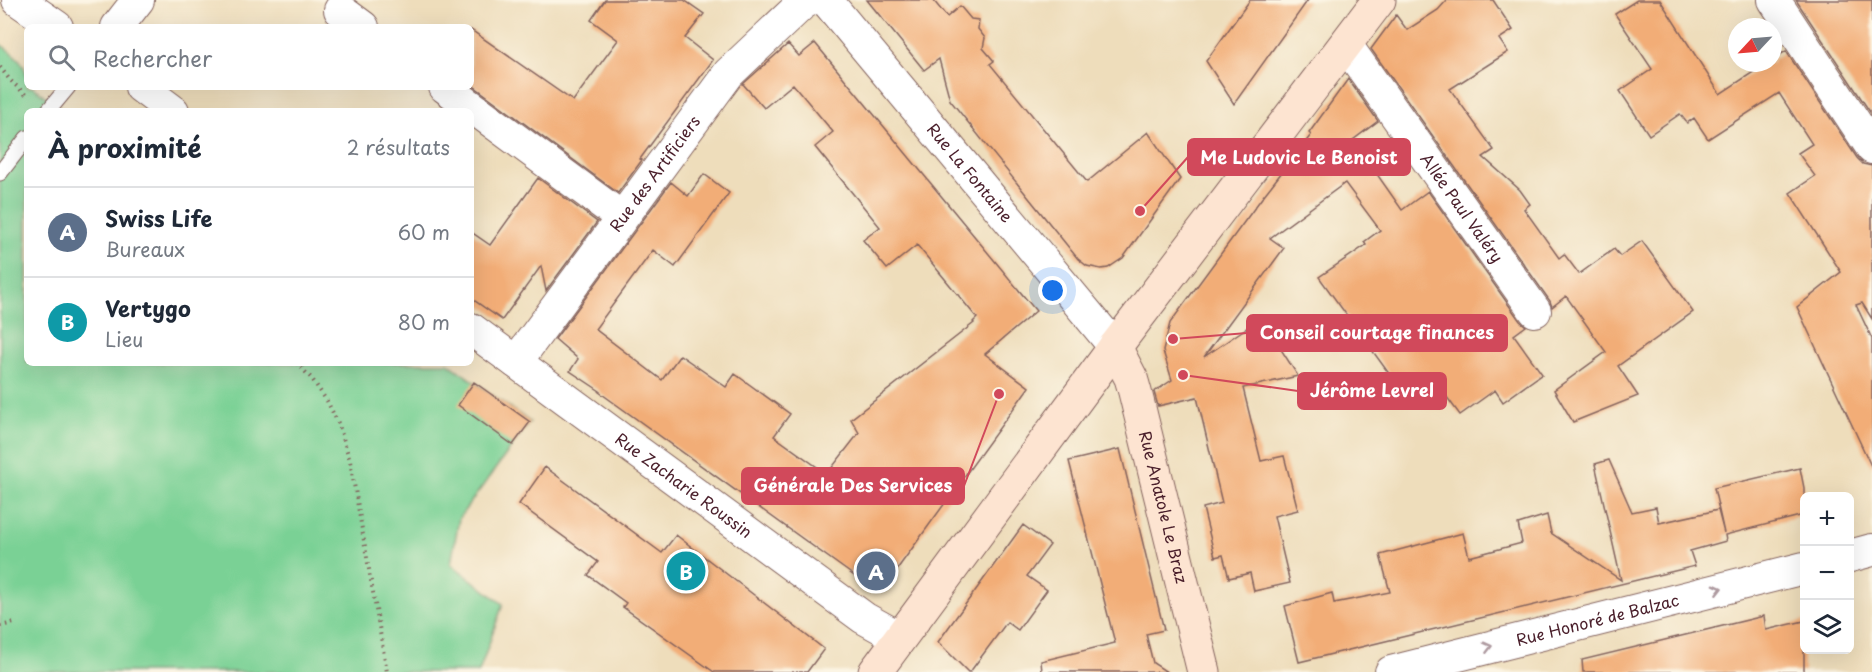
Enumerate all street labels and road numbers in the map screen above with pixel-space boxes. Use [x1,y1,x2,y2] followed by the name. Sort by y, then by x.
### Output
[603,110,705,236] street label: Rue des Artificiers
[922,117,1019,227] street label: Rue La Fontaine
[1415,148,1510,267] street label: Allée Paul Valéry
[611,426,758,543] street label: Rue Zacharie Roussin
[1134,428,1195,586] street label: Rue Anatole Le Braz
[1513,587,1681,651] street label: Rue Honoré de Balzac

